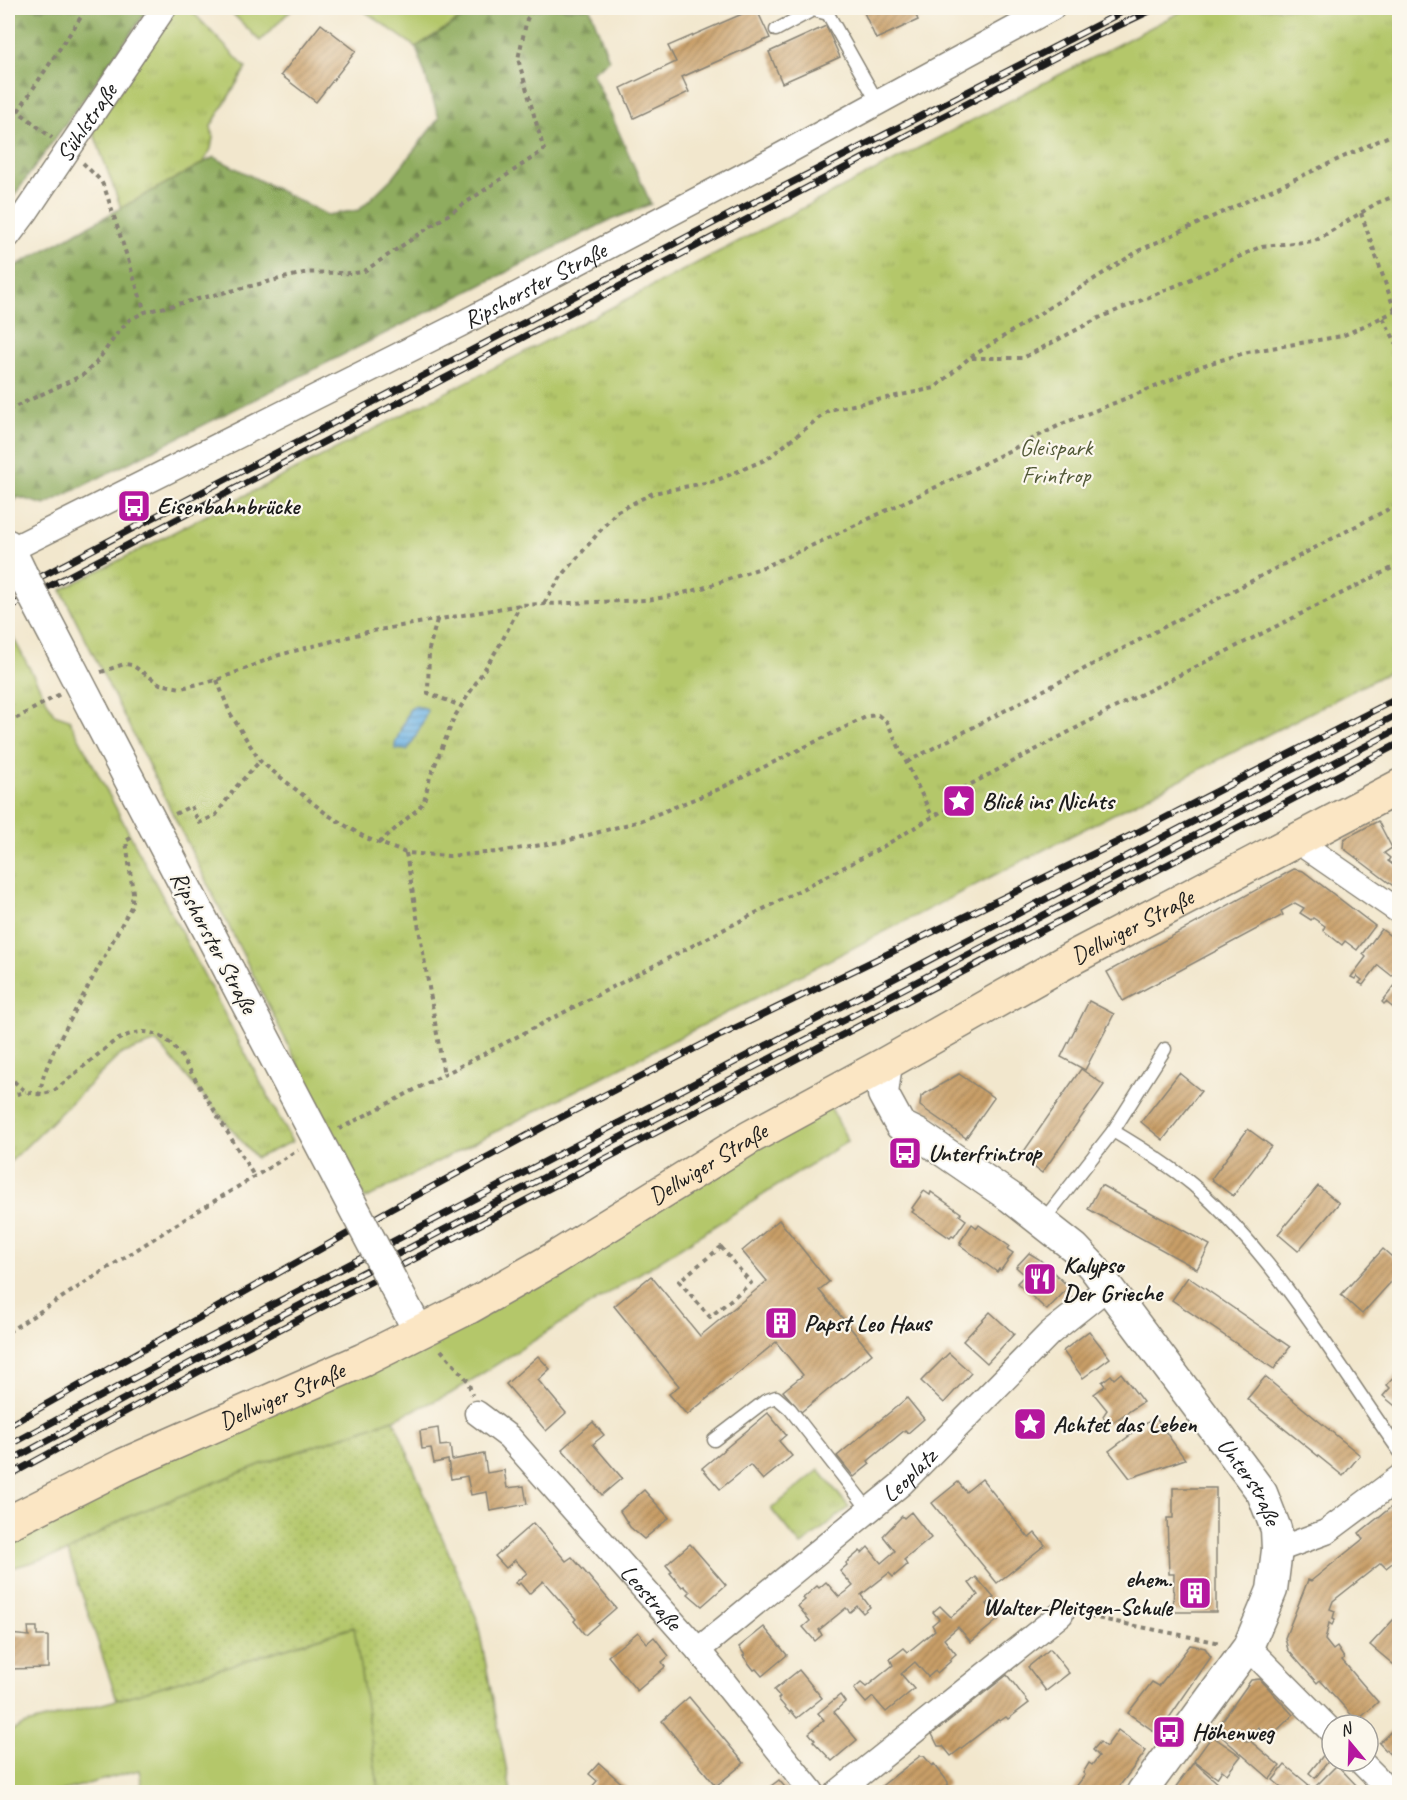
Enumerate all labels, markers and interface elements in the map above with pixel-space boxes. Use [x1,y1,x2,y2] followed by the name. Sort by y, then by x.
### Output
[49,76,125,168] street label: Sühlstraße
[458,234,613,335] street label: Ripshorster Straße
[1020,432,1095,490] park label: Gleispark Frintrop
[116,488,152,524] bus stop icon: Eisenbahnbrücke
[157,491,301,521] place label: Eisenbahnbrücke
[941,783,977,819] place icon: Blick ins Nichts
[982,786,1116,816] place label: Blick ins Nichts
[164,866,265,1020] street label: Ripshorster Straße
[1066,881,1200,971] street label: Dellwiger Straße
[643,1115,774,1211] street label: Dellwiger Straße
[887,1135,923,1171] bus stop icon: Unterfrintrop
[928,1138,1043,1168] place label: Unterfrintrop
[1063,1250,1164,1308] place label: Kalypso Der Grieche
[1022,1261,1058,1297] restaurant icon: Kalypso Der Grieche
[763,1305,799,1341] building icon: Papst Leo Haus
[804,1308,933,1338] place label: Papst Leo Haus
[214,1354,351,1436] street label: Dellwiger Straße
[1012,1406,1048,1442] place icon: Achtet das Leben
[1053,1409,1197,1439] place label: Achtet das Leben
[1211,1432,1289,1531] street label: Unterstraße
[875,1440,944,1509] street label: Leoplatz
[614,1558,690,1638] street label: Leostraße
[983,1564,1174,1622] place label: ehem. Walter-Pleitgen-Schule
[1177,1575,1213,1611] building icon: ehem. Walter-Pleitgen-Schule
[1320,1713,1380,1773] north arrow
[1151,1714,1187,1750] bus stop icon: Höhenweg
[1192,1717,1276,1747] place label: Höhenweg
[1338,1718,1356,1741] text: N

